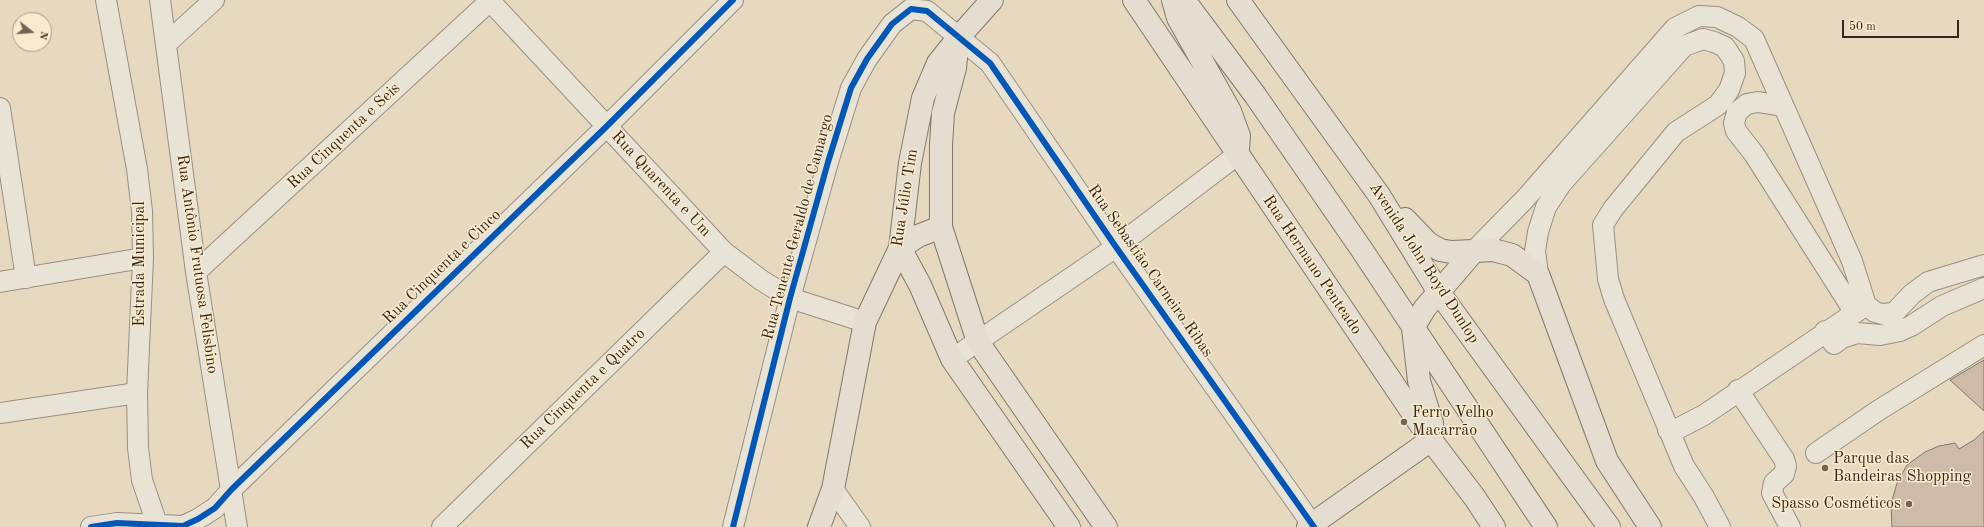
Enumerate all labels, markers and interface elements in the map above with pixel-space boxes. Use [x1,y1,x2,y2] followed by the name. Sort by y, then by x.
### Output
[12,12,52,52] north arrow
[1844,12,1961,38] scale bar
[1849,21,1876,33] text: 50 m
[37,30,49,41] text: N
[284,79,404,193] street label: Rua Cinquenta e Seis
[759,112,837,342] street label: Rua Tenente Geraldo de Camargo
[607,127,715,241] street label: Rua Quarenta e Um
[888,148,922,248] street label: Rua Júlio Tim
[172,153,222,375] street label: Rua Antônio Frutuosa Felisbino
[1365,179,1483,347] street label: Avenida John Boyd Dunlop
[1083,181,1217,361] street label: Rua Sebastião Carneiro Ribas
[1258,192,1366,338] street label: Rua Hermano Penteado
[130,201,150,327] street label: Estrada Municipal
[379,206,505,328] street label: Rua Cinquenta e Cinco
[517,324,649,454] street label: Rua Cinquenta e Quatro
[1412,403,1494,441] place label: Ferro Velho Macarrão
[1399,417,1409,427] marker: Ferro Velho Macarrão
[1833,449,1971,487] place label: Parque das Bandeiras Shopping
[1820,463,1830,473] marker: Parque das Bandeiras Shopping
[1771,494,1901,514] place label: Spasso Cosméticos
[1904,499,1914,509] marker: Spasso Cosméticos

